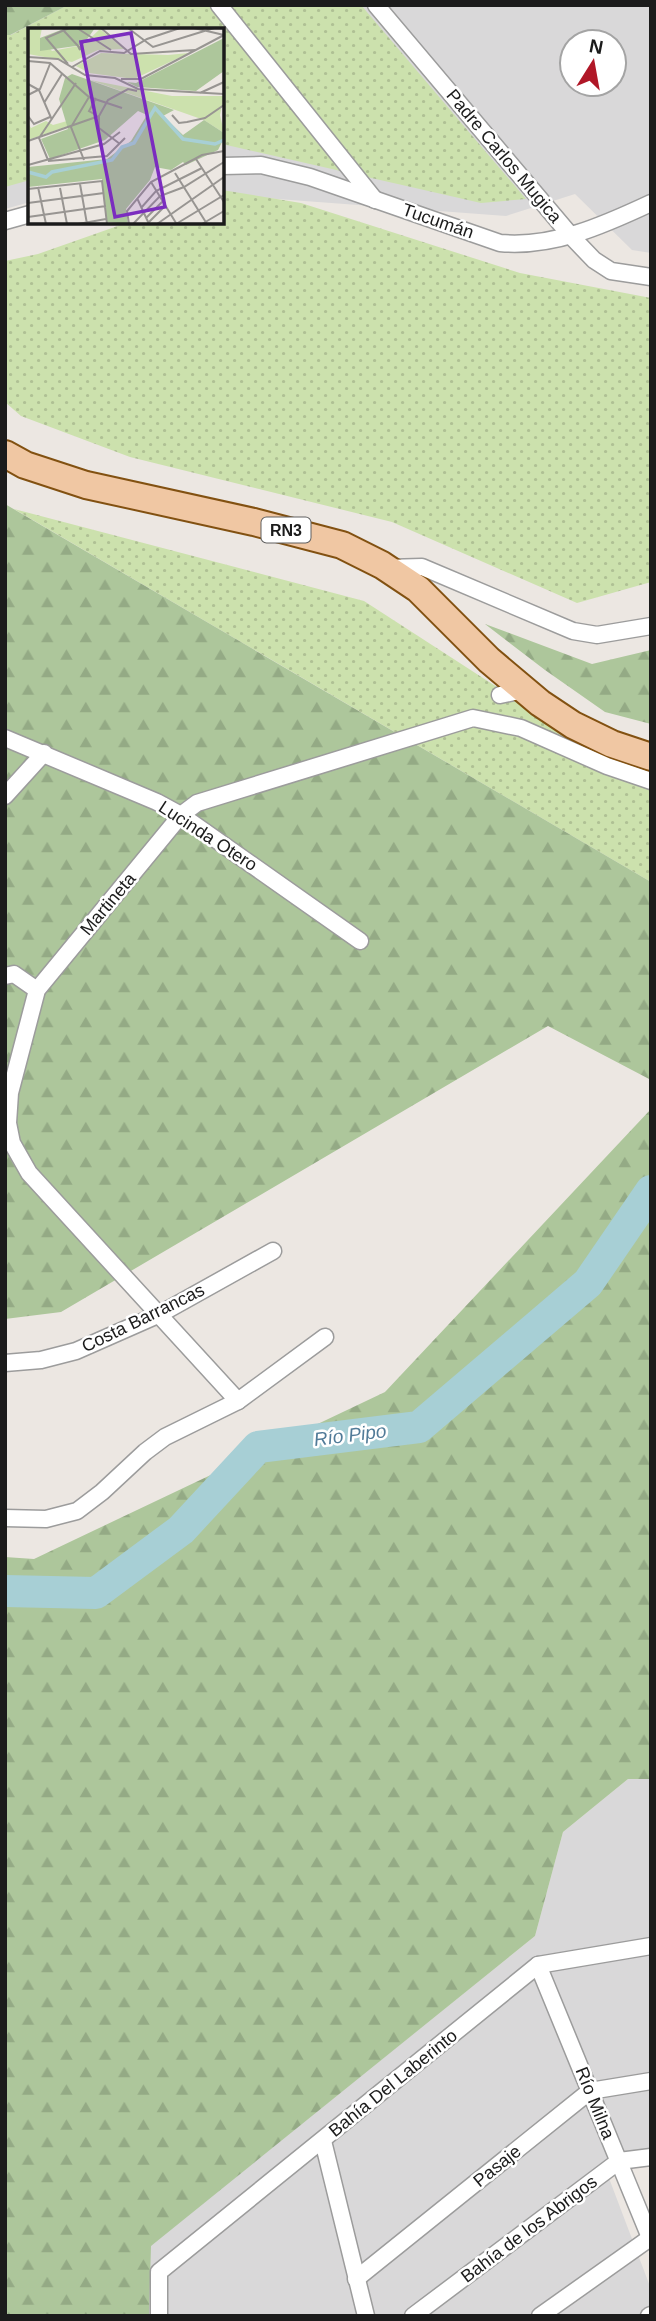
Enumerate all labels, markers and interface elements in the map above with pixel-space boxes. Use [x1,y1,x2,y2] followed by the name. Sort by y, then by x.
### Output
[28,28,224,224] inset map
[558,28,628,98] north arrow
[587,35,605,58] text: N
[442,85,566,228] street label: Padre Carlos Mugica
[400,199,476,243] street label: Tucumán
[262,517,310,542] road number: RN3
[155,797,261,875] street label: Lucinda Otero
[76,868,140,939] street label: Martineta
[78,1280,208,1356] street label: Costa Barrancas
[313,1420,387,1450] water label: Río Pipo
[325,2025,461,2141] street label: Bahía Del Laberinto
[571,2064,619,2143] street label: Río Milna
[469,2141,525,2191] street label: Pasaje
[457,2171,601,2287] street label: Bahía de los Abrigos

